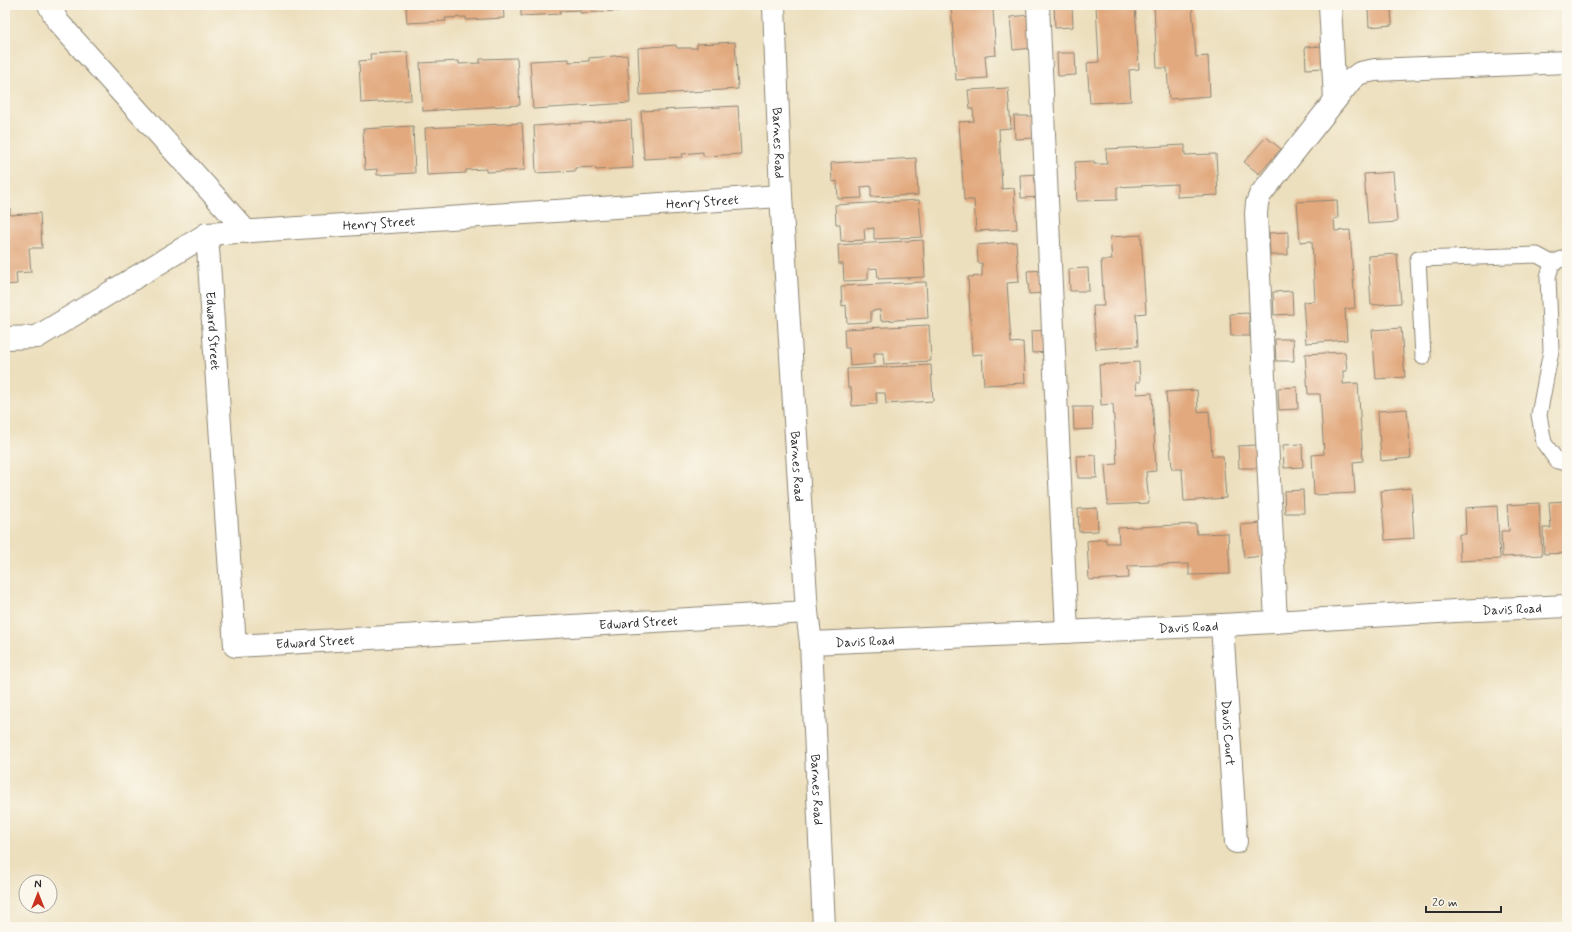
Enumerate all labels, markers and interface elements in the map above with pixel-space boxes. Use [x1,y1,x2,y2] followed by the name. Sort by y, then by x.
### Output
[768,107,787,179] street label: Barnes Road
[665,192,739,214] street label: Henry Street
[342,213,416,235] street label: Henry Street
[201,291,223,371] street label: Edward Street
[786,430,807,502] street label: Barnes Road
[1482,600,1542,620] street label: Davis Road
[599,613,678,634] street label: Edward Street
[1159,618,1219,638] street label: Davis Road
[275,632,355,654] street label: Edward Street
[835,632,895,652] street label: Davis Road
[1217,700,1238,766] street label: Davis Court
[806,754,826,826] street label: Barnes Road
[18,874,58,914] north arrow
[34,878,42,892] text: N
[1426,888,1501,914] scale bar
[1432,895,1458,911] text: 20 m

